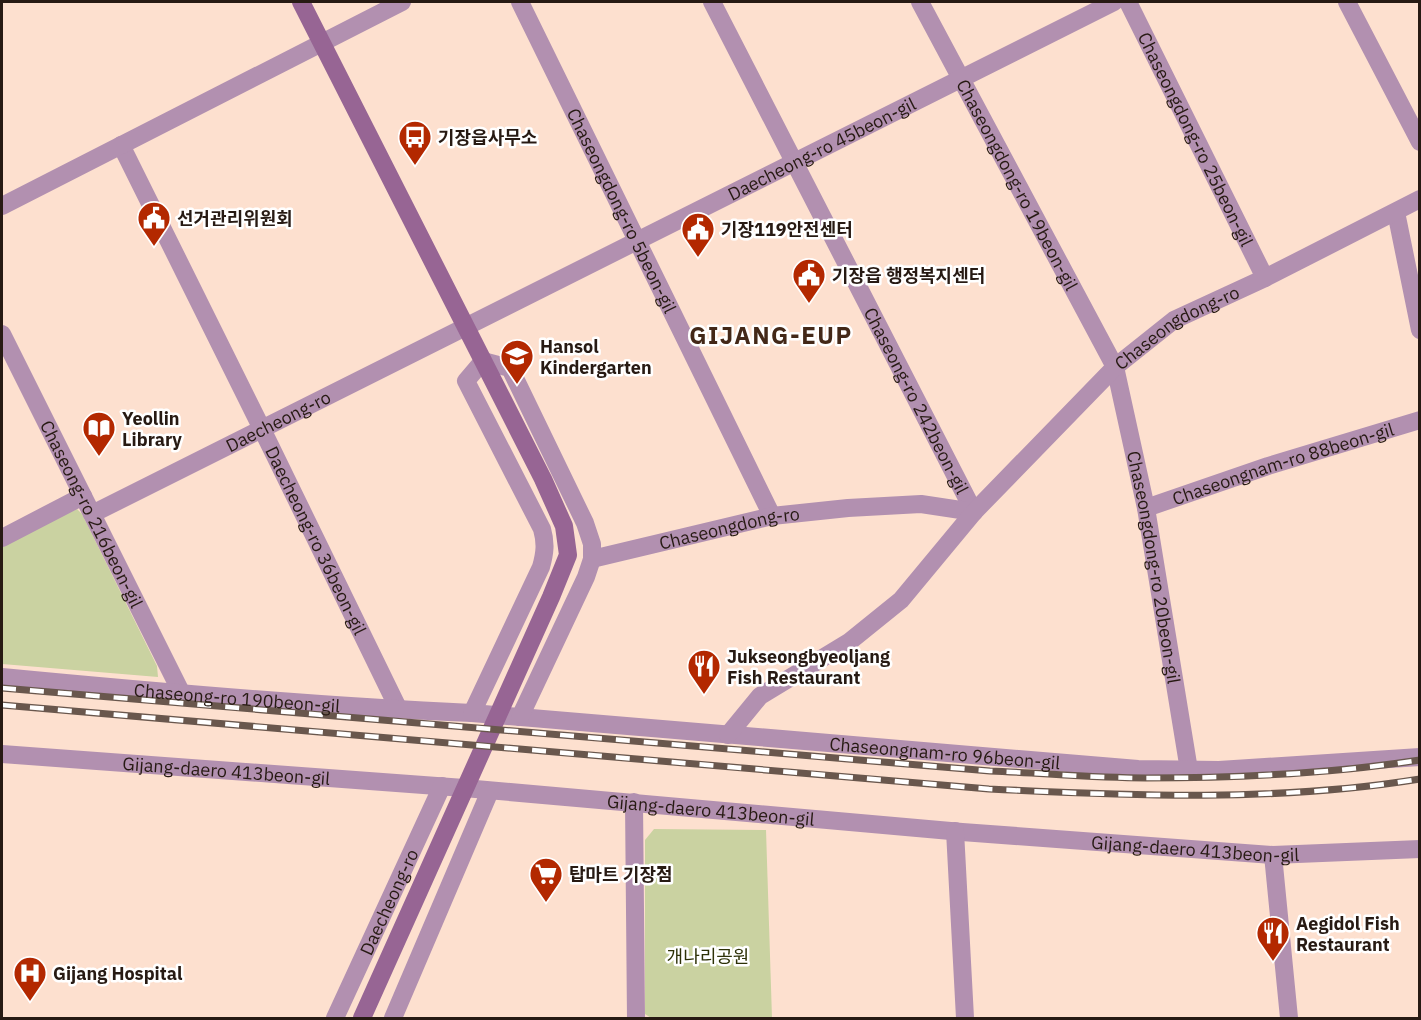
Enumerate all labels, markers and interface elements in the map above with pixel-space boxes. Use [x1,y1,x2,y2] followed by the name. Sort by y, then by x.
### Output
[1133,28,1259,250] street label: Chaseongdong-ro 25beon-gil
[952,75,1083,294] street label: Chaseongdong-ro 19beon-gil
[724,92,919,205] street label: Daecheong-ro 45beon-gil
[562,104,682,317] street label: Chaseongdong-ro 5beon-gil
[397,119,433,166] bus stop icon: 기장읍사무소
[438,126,537,149] place label: 기장읍사무소
[136,200,172,247] public building icon: 선거관리위원회
[177,207,293,230] place label: 선거관리위원회
[680,211,716,258] public building icon: 기장119안전센터
[721,218,853,241] place label: 기장119안전센터
[791,257,827,304] public building icon: 기장읍 행정복지센터
[832,264,985,287] place label: 기장읍 행정복지센터
[1110,280,1243,375] street label: Chaseongdong-ro
[859,303,974,498] street label: Chaseong-ro 242beon-gil
[689,319,853,351] district label: GIJANG-EUP
[540,335,652,379] place label: Hansol Kindergarten
[499,338,535,385] school or university icon: Hansol Kindergarten
[222,385,334,457] street label: Daecheong-ro
[122,407,182,451] place label: Yeollin Library
[81,410,117,457] library icon: Yeollin Library
[35,416,148,612] street label: Chaseong-ro 216beon-gil
[1169,417,1397,510] street label: Chaseongnam-ro 88beon-gil
[261,442,372,639] street label: Daecheong-ro 36beon-gil
[1122,449,1186,686] street label: Chaseongdong-ro 20beon-gil
[657,502,801,554] street label: Chaseongdong-ro
[727,645,890,689] place label: Jukseongbyeoljang Fish Restaurant
[686,648,722,695] restaurant icon: Jukseongbyeoljang Fish Restaurant
[133,678,341,717] street label: Chaseong-ro 190beon-gil
[829,732,1061,774] street label: Chaseongnam-ro 96beon-gil
[122,751,331,790] street label: Gijang-daero 413beon-gil
[606,789,816,830] street label: Gijang-daero 413beon-gil
[1090,830,1300,866] street label: Gijang-daero 413beon-gil
[354,845,423,959] street label: Daecheong-ro
[528,856,564,903] supermarket icon: 탑마트 기장점
[569,863,673,886] place label: 탑마트 기장점
[1296,912,1400,956] place label: Aegidol Fish Restaurant
[1255,915,1291,962] restaurant icon: Aegidol Fish Restaurant
[667,945,749,968] park label: 개나리공원
[12,955,48,1002] hospital icon: Gijang Hospital
[53,962,183,985] place label: Gijang Hospital

